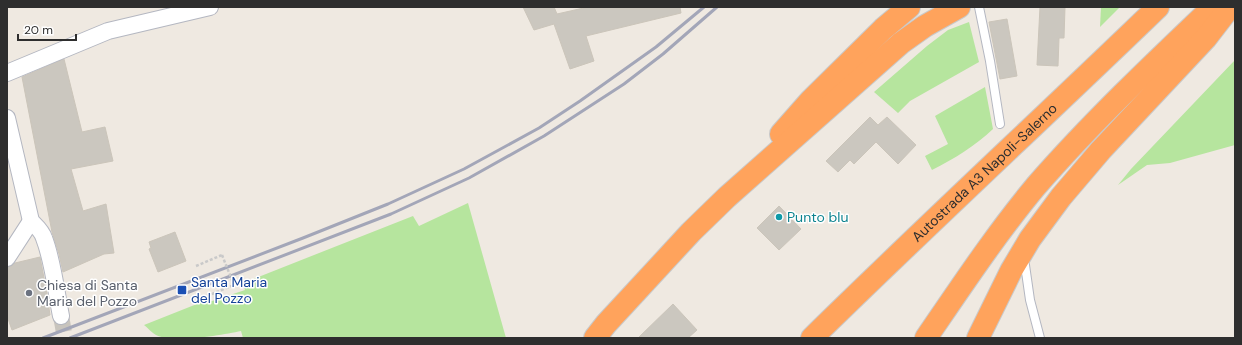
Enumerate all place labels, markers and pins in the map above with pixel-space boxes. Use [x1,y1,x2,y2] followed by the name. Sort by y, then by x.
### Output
[787,208,848,226] place label: Punto blu
[774,212,784,222] marker: Punto blu
[191,273,267,307] place label: Santa Maria del Pozzo
[37,276,138,310] place label: Chiesa di Santa Maria del Pozzo
[176,284,188,296] marker: Santa Maria del Pozzo
[24,288,34,298] marker: Chiesa di Santa Maria del Pozzo

